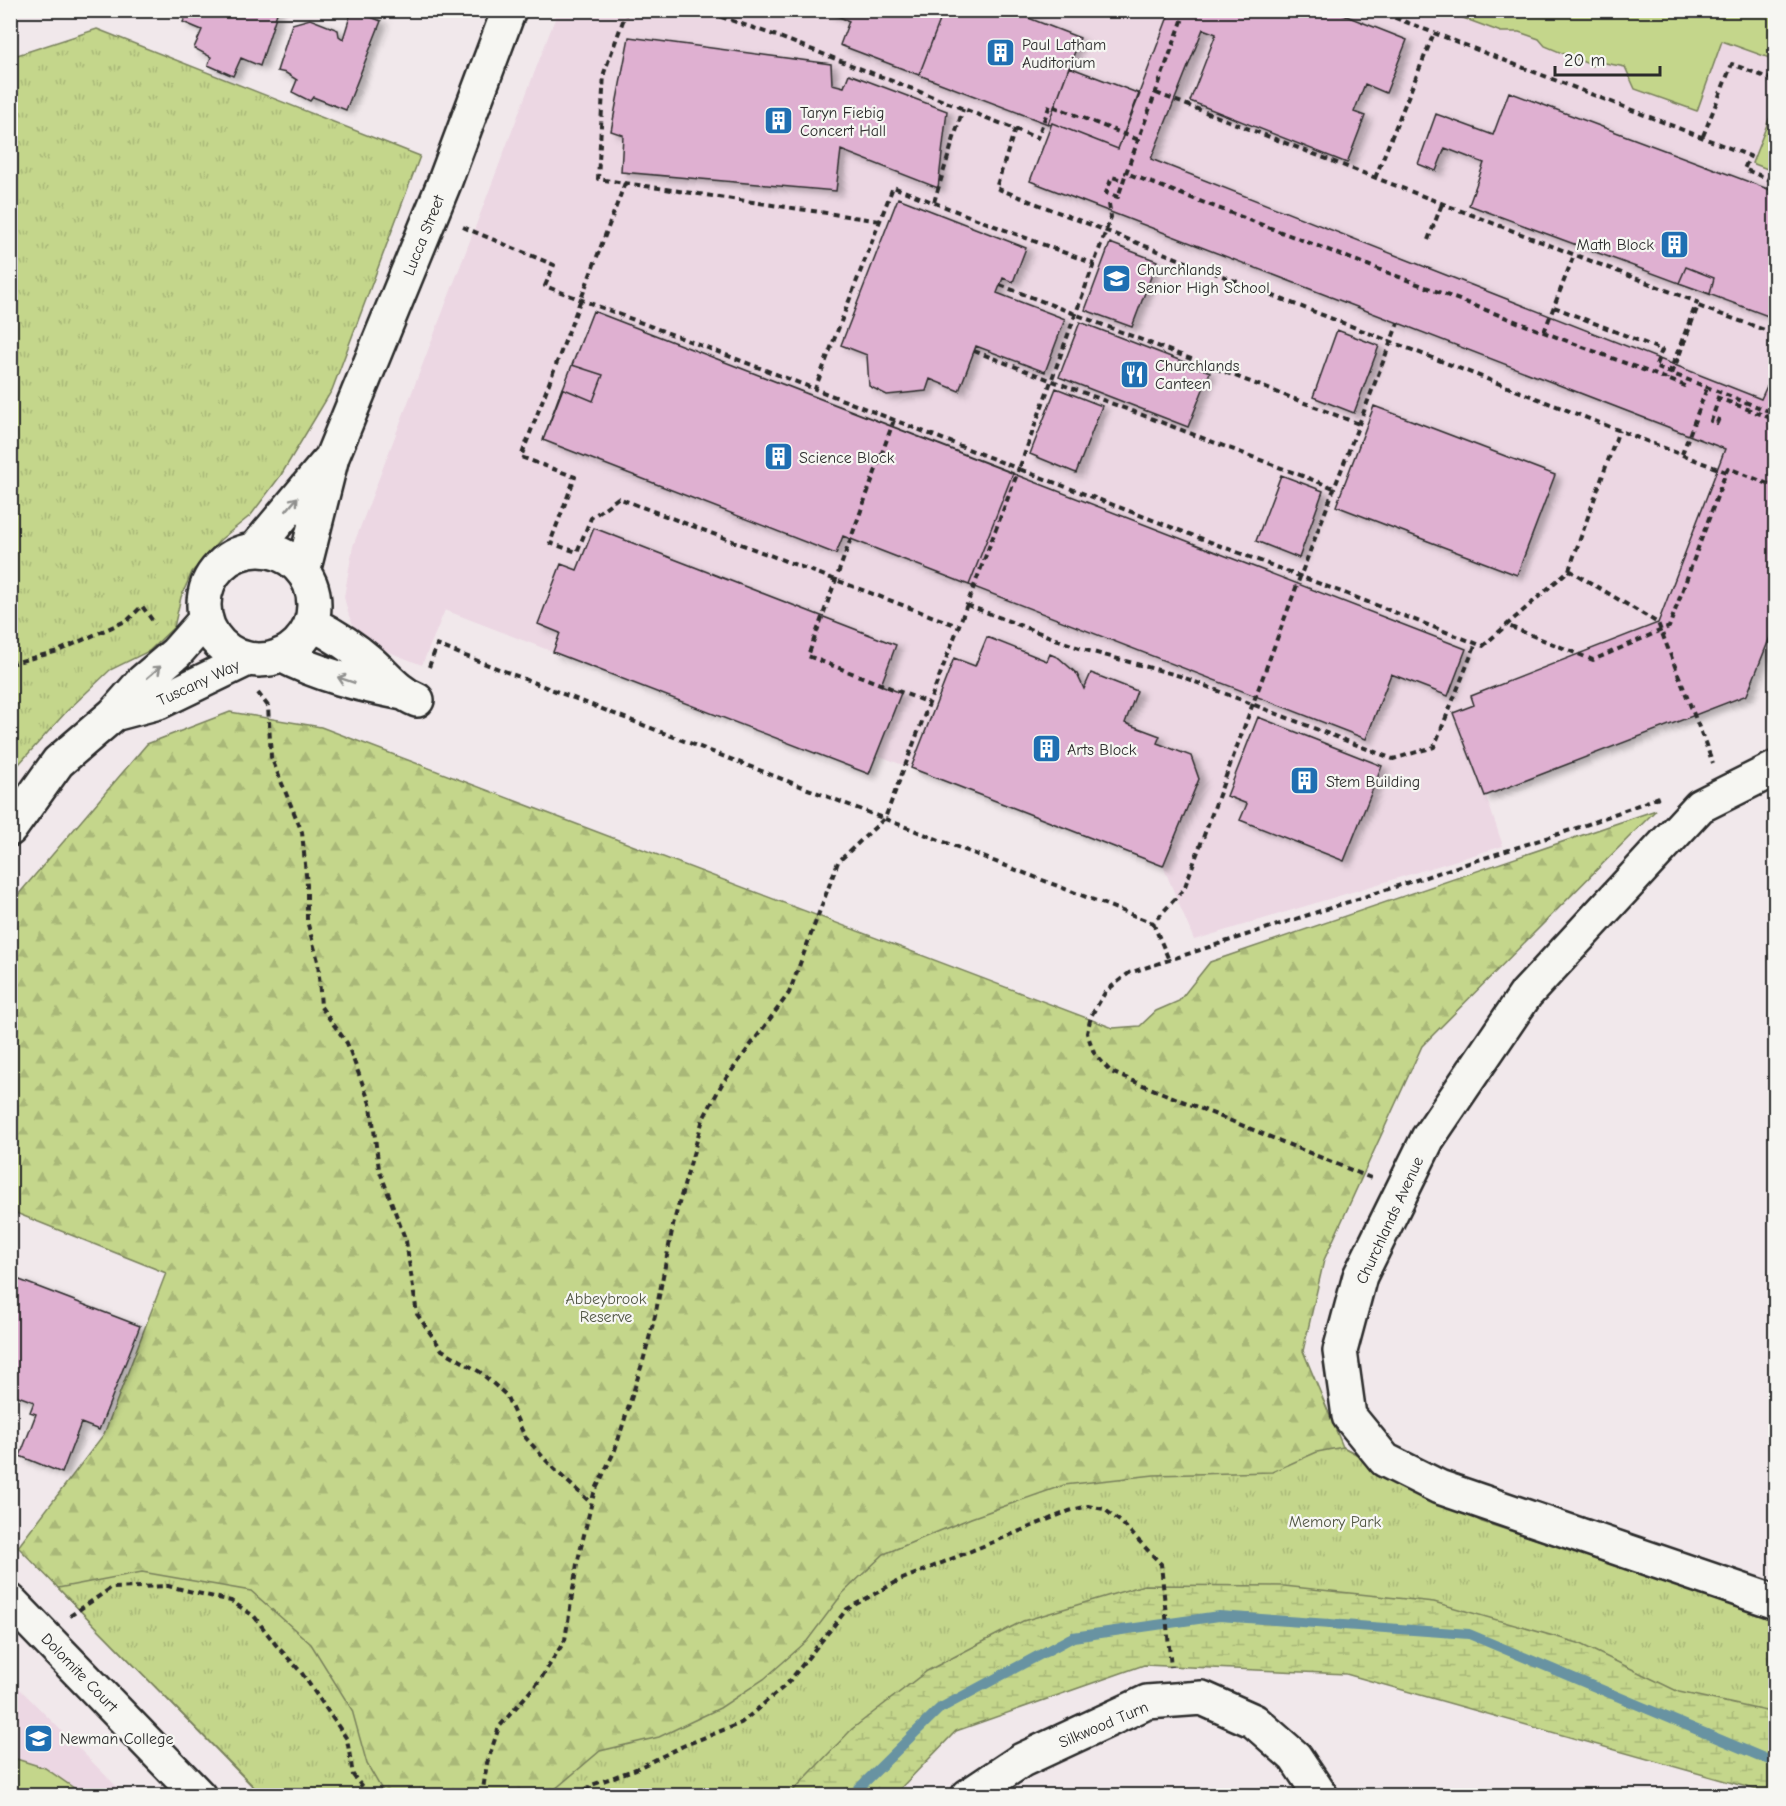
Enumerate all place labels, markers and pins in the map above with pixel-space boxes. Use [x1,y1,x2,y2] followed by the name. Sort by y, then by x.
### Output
[1022,36,1106,72] place label: Paul Latham Auditorium
[985,37,1017,69] building icon: Paul Latham Auditorium
[800,104,886,140] place label: Taryn Fiebig Concert Hall
[763,105,795,137] building icon: Taryn Fiebig Concert Hall
[1659,228,1691,260] building icon: Math Block
[1576,236,1654,254] place label: Math Block
[1137,261,1270,297] place label: Churchlands Senior High School
[1100,262,1132,294] school or university icon: Churchlands Senior High School
[1155,357,1240,393] place label: Churchlands Canteen
[1118,358,1150,390] restaurant icon: Churchlands Canteen
[762,441,794,473] building icon: Science Block
[799,449,895,467] place label: Science Block
[1030,733,1062,765] building icon: Arts Block
[1067,741,1137,759] place label: Arts Block
[1289,765,1321,797] building icon: Stem Building
[1326,773,1420,791] place label: Stem Building
[23,1722,55,1754] school or university icon: Newman College
[60,1730,174,1748] place label: Newman College

